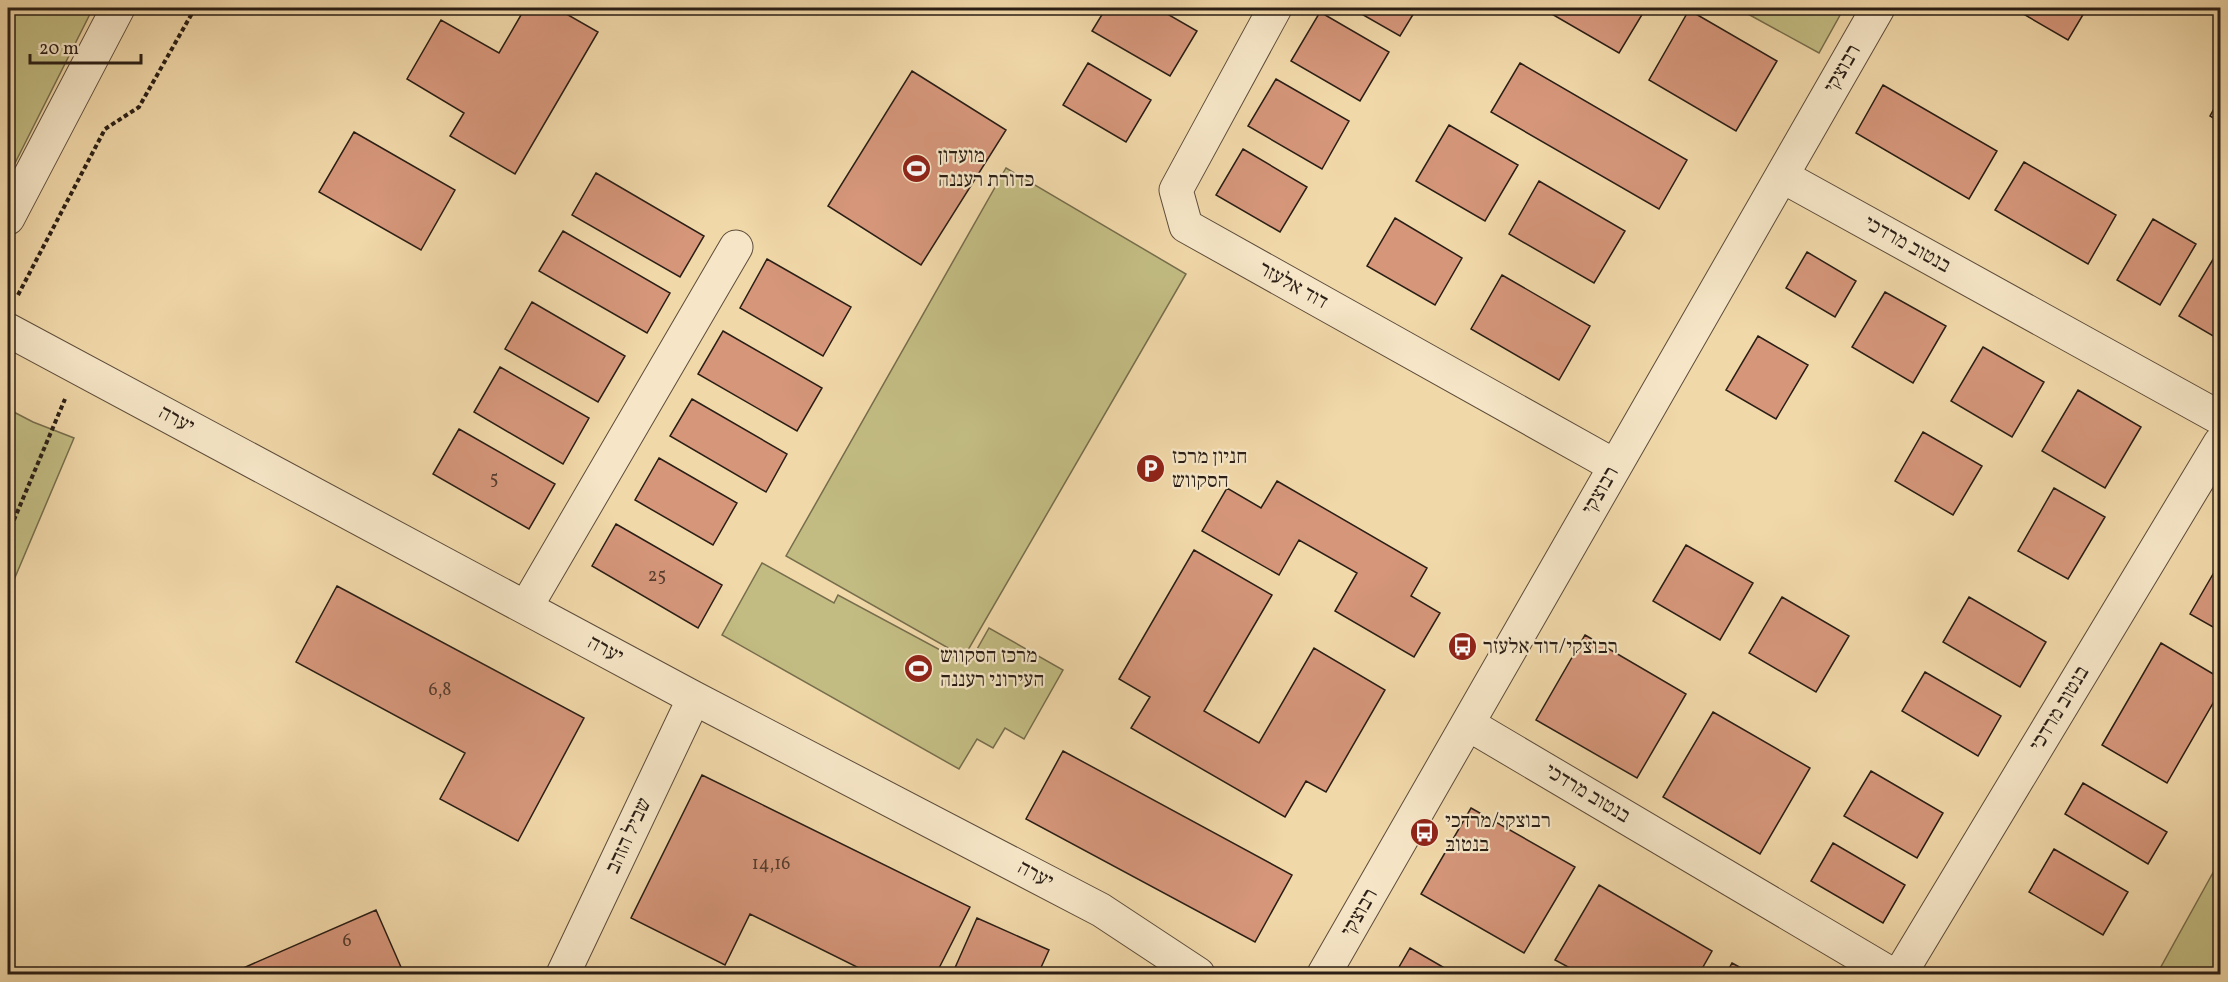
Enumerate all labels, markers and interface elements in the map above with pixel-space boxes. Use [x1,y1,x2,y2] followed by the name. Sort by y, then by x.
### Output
[30,27,141,65] scale bar
[39,37,79,62] text: 20 m
[1818,39,1868,99] street label: רבוצקי
[938,142,1035,195] place label: מועדון כדורת רעננה
[901,152,933,184] sports icon: מועדון כדורת רעננה
[1858,209,1956,281] street label: בנטוב מרדכי
[1253,255,1333,317] street label: דוד אלעזר
[153,399,199,442] street label: יערה
[1172,443,1247,496] place label: חניון מרכז הסקווש
[1135,453,1167,485] parking icon: חניון מרכז הסקווש
[1576,461,1626,521] street label: רבוצקי
[490,467,498,492] house number: 5
[648,564,666,589] house number: 25
[582,629,628,672] street label: יערה
[1446,631,1478,663] bus stop icon: רבוצקי/דוד אלעזר
[1483,633,1618,662] place label: רבוצקי/דוד אלעזר
[940,642,1044,695] place label: מרכז הסקווש העירוני רעננה
[903,652,935,684] sports icon: מרכז הסקווש העירוני רעננה
[2023,661,2097,757] street label: בנטוב מרדכי
[429,678,451,703] house number: 6,8
[1539,757,1635,831] street label: בנטוב מרדכי
[599,793,659,879] street label: שביל הזהב
[1445,807,1551,860] place label: רבוצקי/מרדכי בנטוב
[1408,817,1440,849] bus stop icon: רבוצקי/מרדכי בנטוב
[752,852,790,877] house number: 14,16
[1012,854,1058,897] street label: יערה
[1335,883,1385,943] street label: רבוצקי
[342,929,352,954] house number: 6

